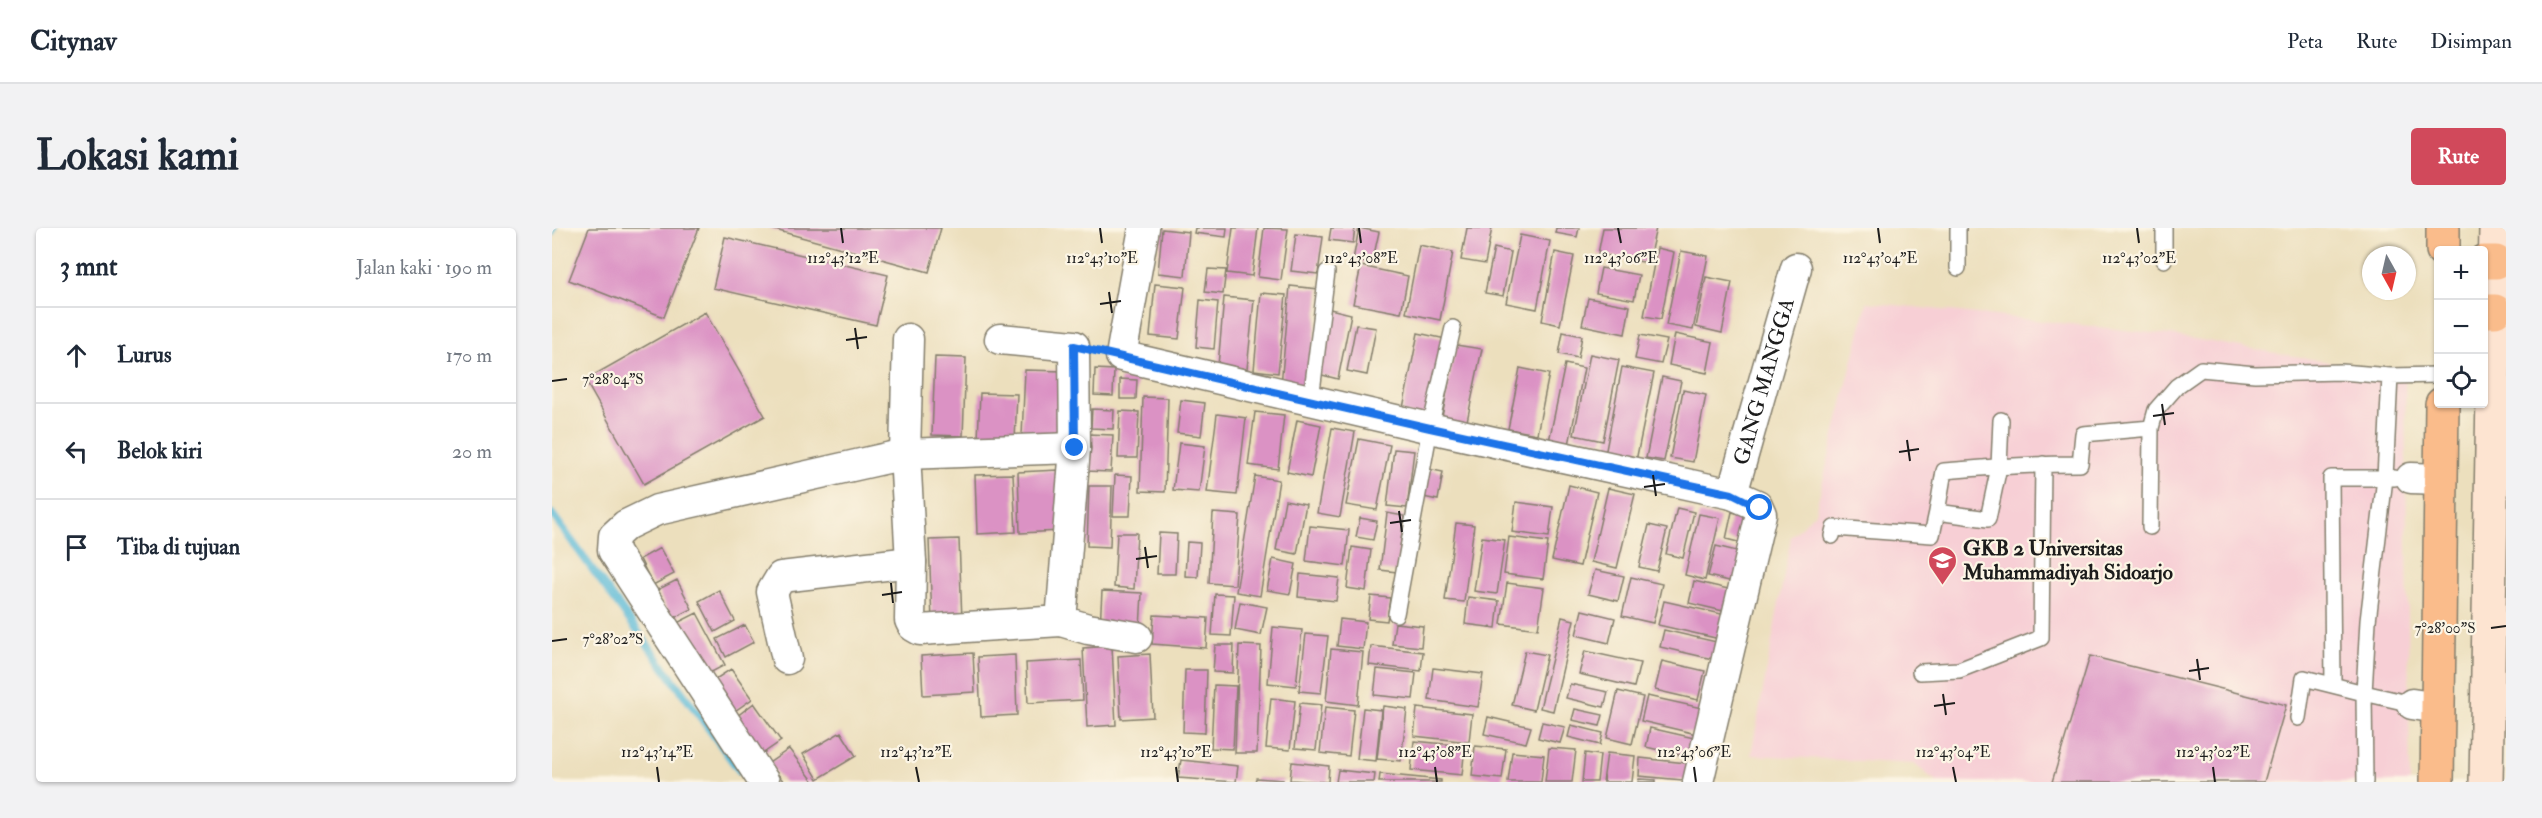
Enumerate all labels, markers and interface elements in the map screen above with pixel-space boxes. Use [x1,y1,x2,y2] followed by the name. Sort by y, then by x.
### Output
[30,24,117,59] text: Citynav
[2287,28,2323,55] text: Peta
[2356,28,2397,55] text: Rute
[2430,28,2512,55] text: Disimpan
[2411,128,2506,185] button: Rute
[36,130,239,182] text: Lokasi kami
[2362,246,2416,300] north arrow
[2434,246,2488,408] map controls
[2434,246,2488,300] button: +
[807,249,879,268] text: 112°43'12"E
[1066,249,1138,268] text: 112°43'10"E
[1324,249,1398,268] text: 112°43'08"E
[1584,249,1658,268] text: 112°43'06"E
[1843,249,1917,268] text: 112°43'04"E
[2102,249,2176,268] text: 112°43'02"E
[60,251,117,283] text: 3 mnt
[356,255,492,280] text: Jalan kaki · 190 m
[1727,295,1800,468] street label: GANG MANGGA
[2434,300,2488,354] button: −
[60,339,93,372] icon: ahead
[117,341,171,369] text: Lurus
[446,343,492,368] text: 170 m
[2434,354,2488,408] button: locate
[582,370,644,389] text: 7°28'04"S
[1061,434,1087,460] route end
[60,435,93,468] icon: left
[117,437,202,465] text: Belok kiri
[452,439,492,464] text: 20 m
[1746,494,1772,520] route start
[60,531,93,564] icon: arrive
[117,533,240,561] text: Tiba di tujuan
[1962,535,2173,586] place label: GKB 2 Universitas Muhammadiyah Sidoarjo
[1926,544,1958,586] school or university icon: GKB 2 Universitas Muhammadiyah Sidoarjo
[2415,619,2475,638] text: 7°28'00"S
[583,630,643,649] text: 7°28'02"S
[621,743,693,762] text: 112°43'14"E
[880,743,952,762] text: 112°43'12"E
[1140,743,1212,762] text: 112°43'10"E
[1398,743,1472,762] text: 112°43'08"E
[1657,743,1731,762] text: 112°43'06"E
[1916,743,1990,762] text: 112°43'04"E
[2176,743,2250,762] text: 112°43'02"E

